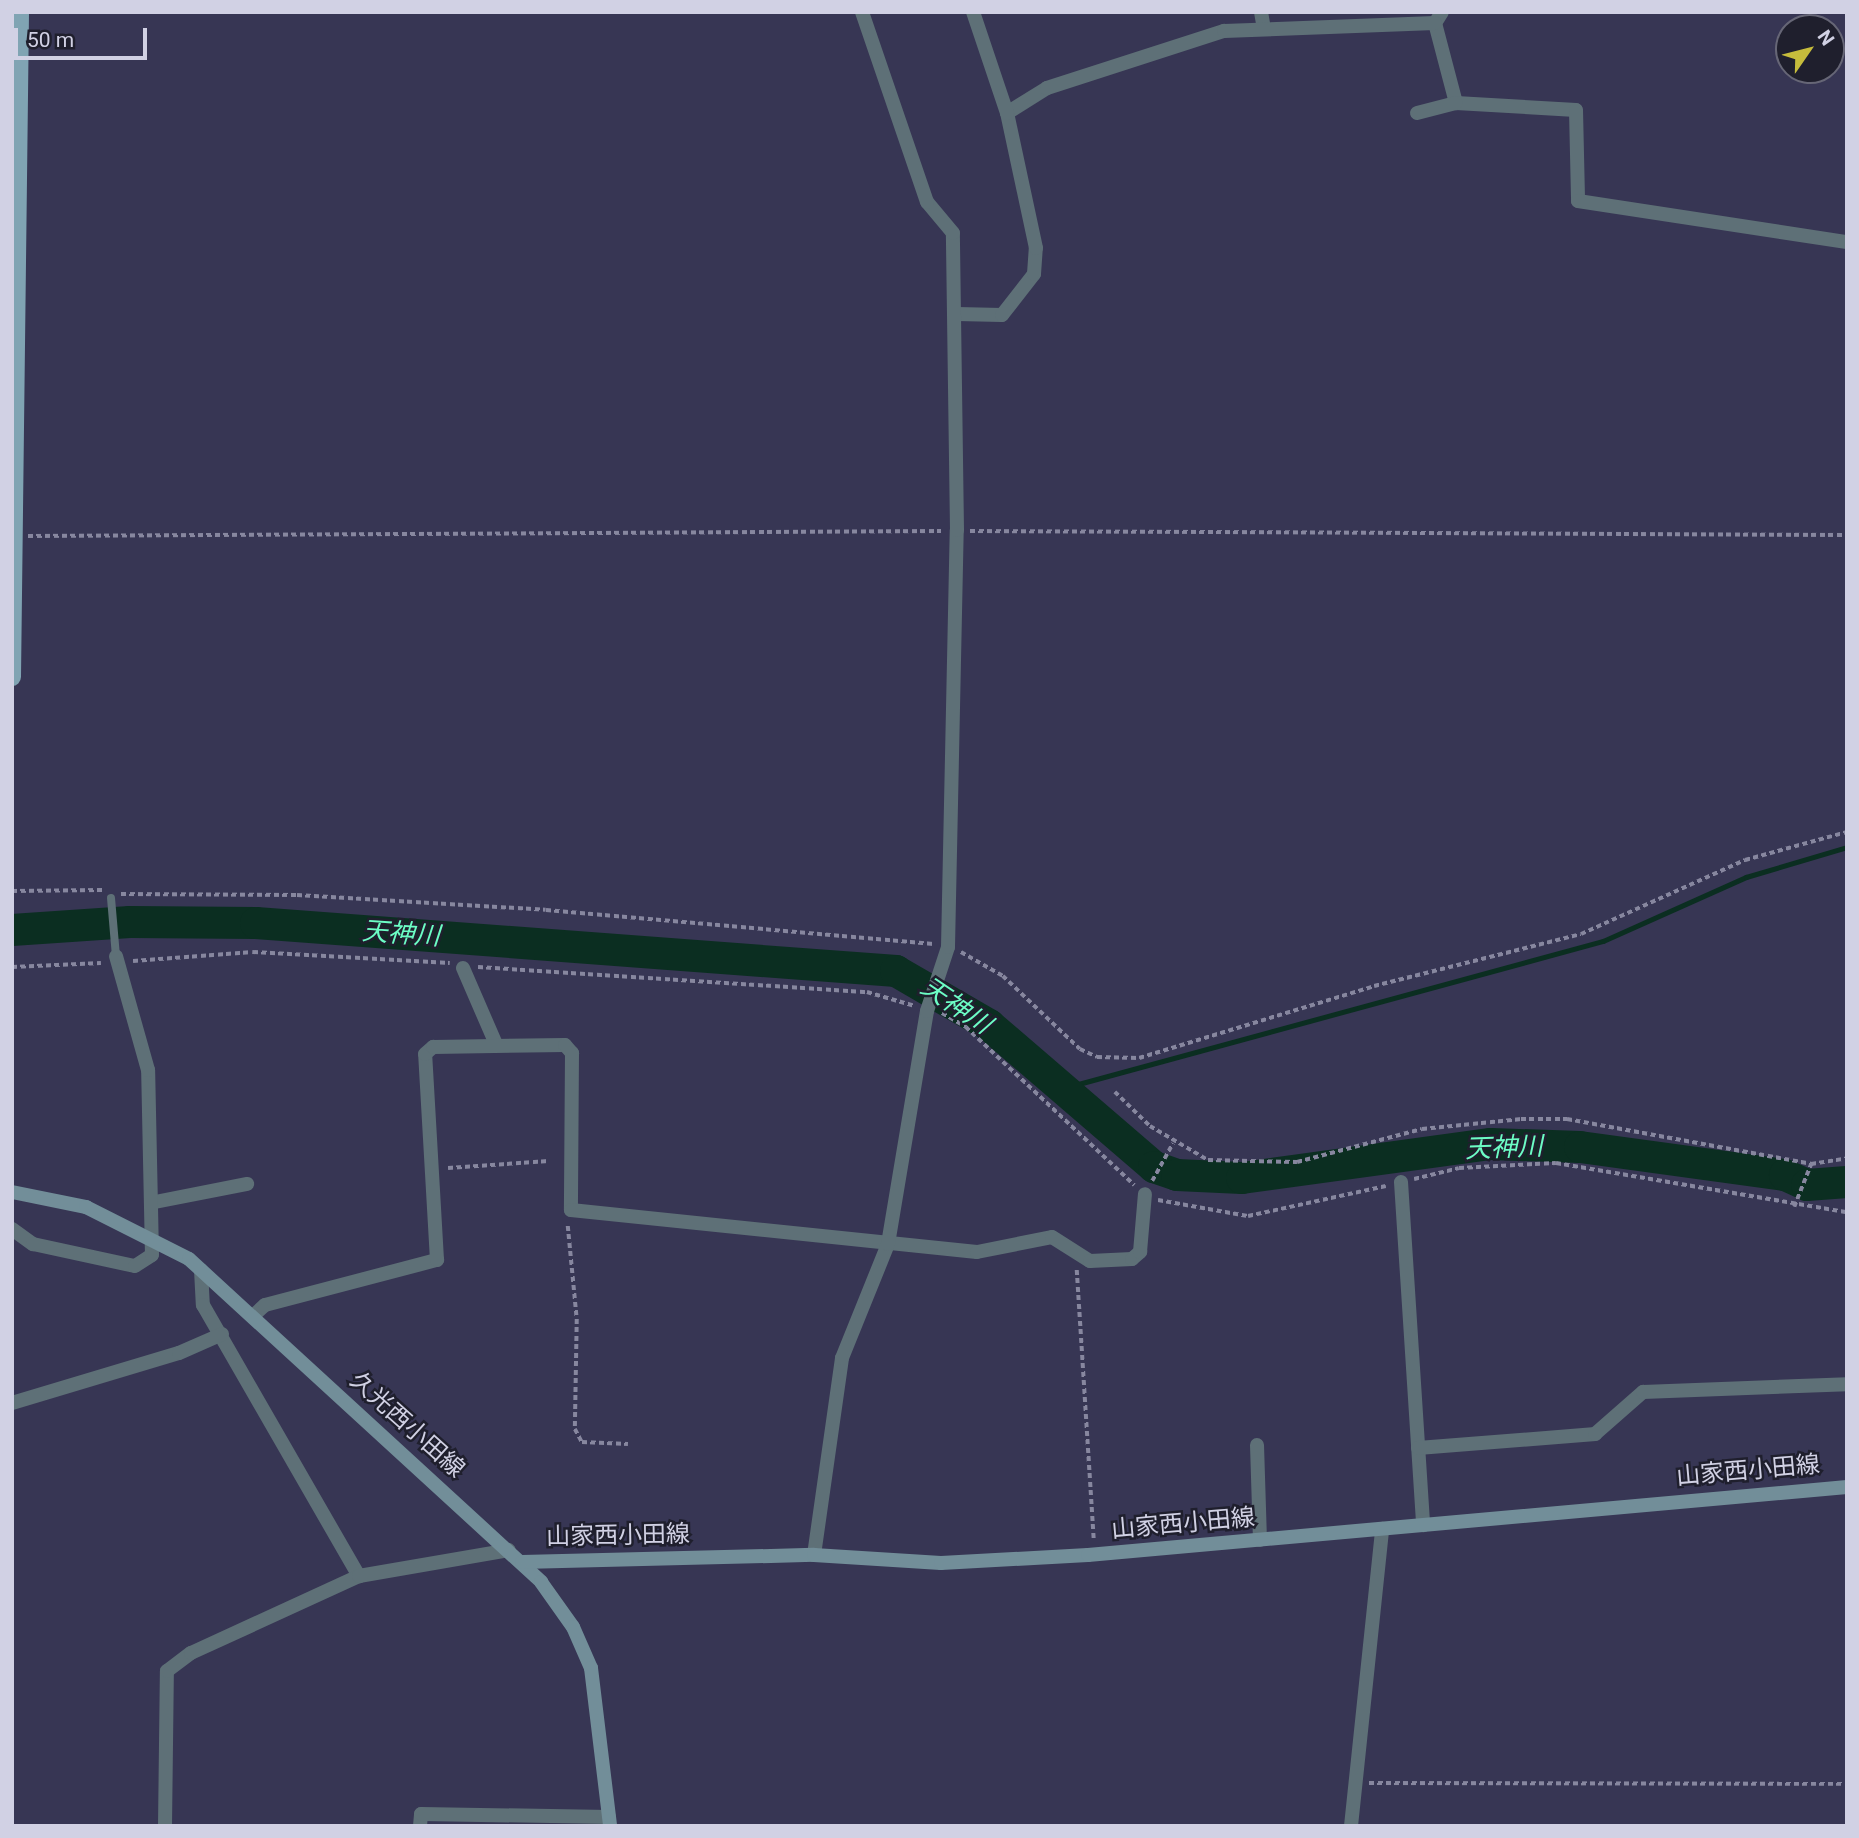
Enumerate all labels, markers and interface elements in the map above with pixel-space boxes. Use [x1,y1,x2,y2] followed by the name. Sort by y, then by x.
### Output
[18,14,150,58] scale bar
[1775,14,1845,84] north arrow
[1813,26,1839,50] text: N
[27,28,74,52] text: 50 m
[361,916,441,952] water label: 天神川
[915,971,997,1041] water label: 天神川
[1464,1131,1544,1165] water label: 天神川
[344,1366,470,1484] street label: 久光西小田線
[1675,1450,1821,1492] street label: 山家西小田線
[1110,1503,1256,1545] street label: 山家西小田線
[546,1520,690,1552] street label: 山家西小田線

